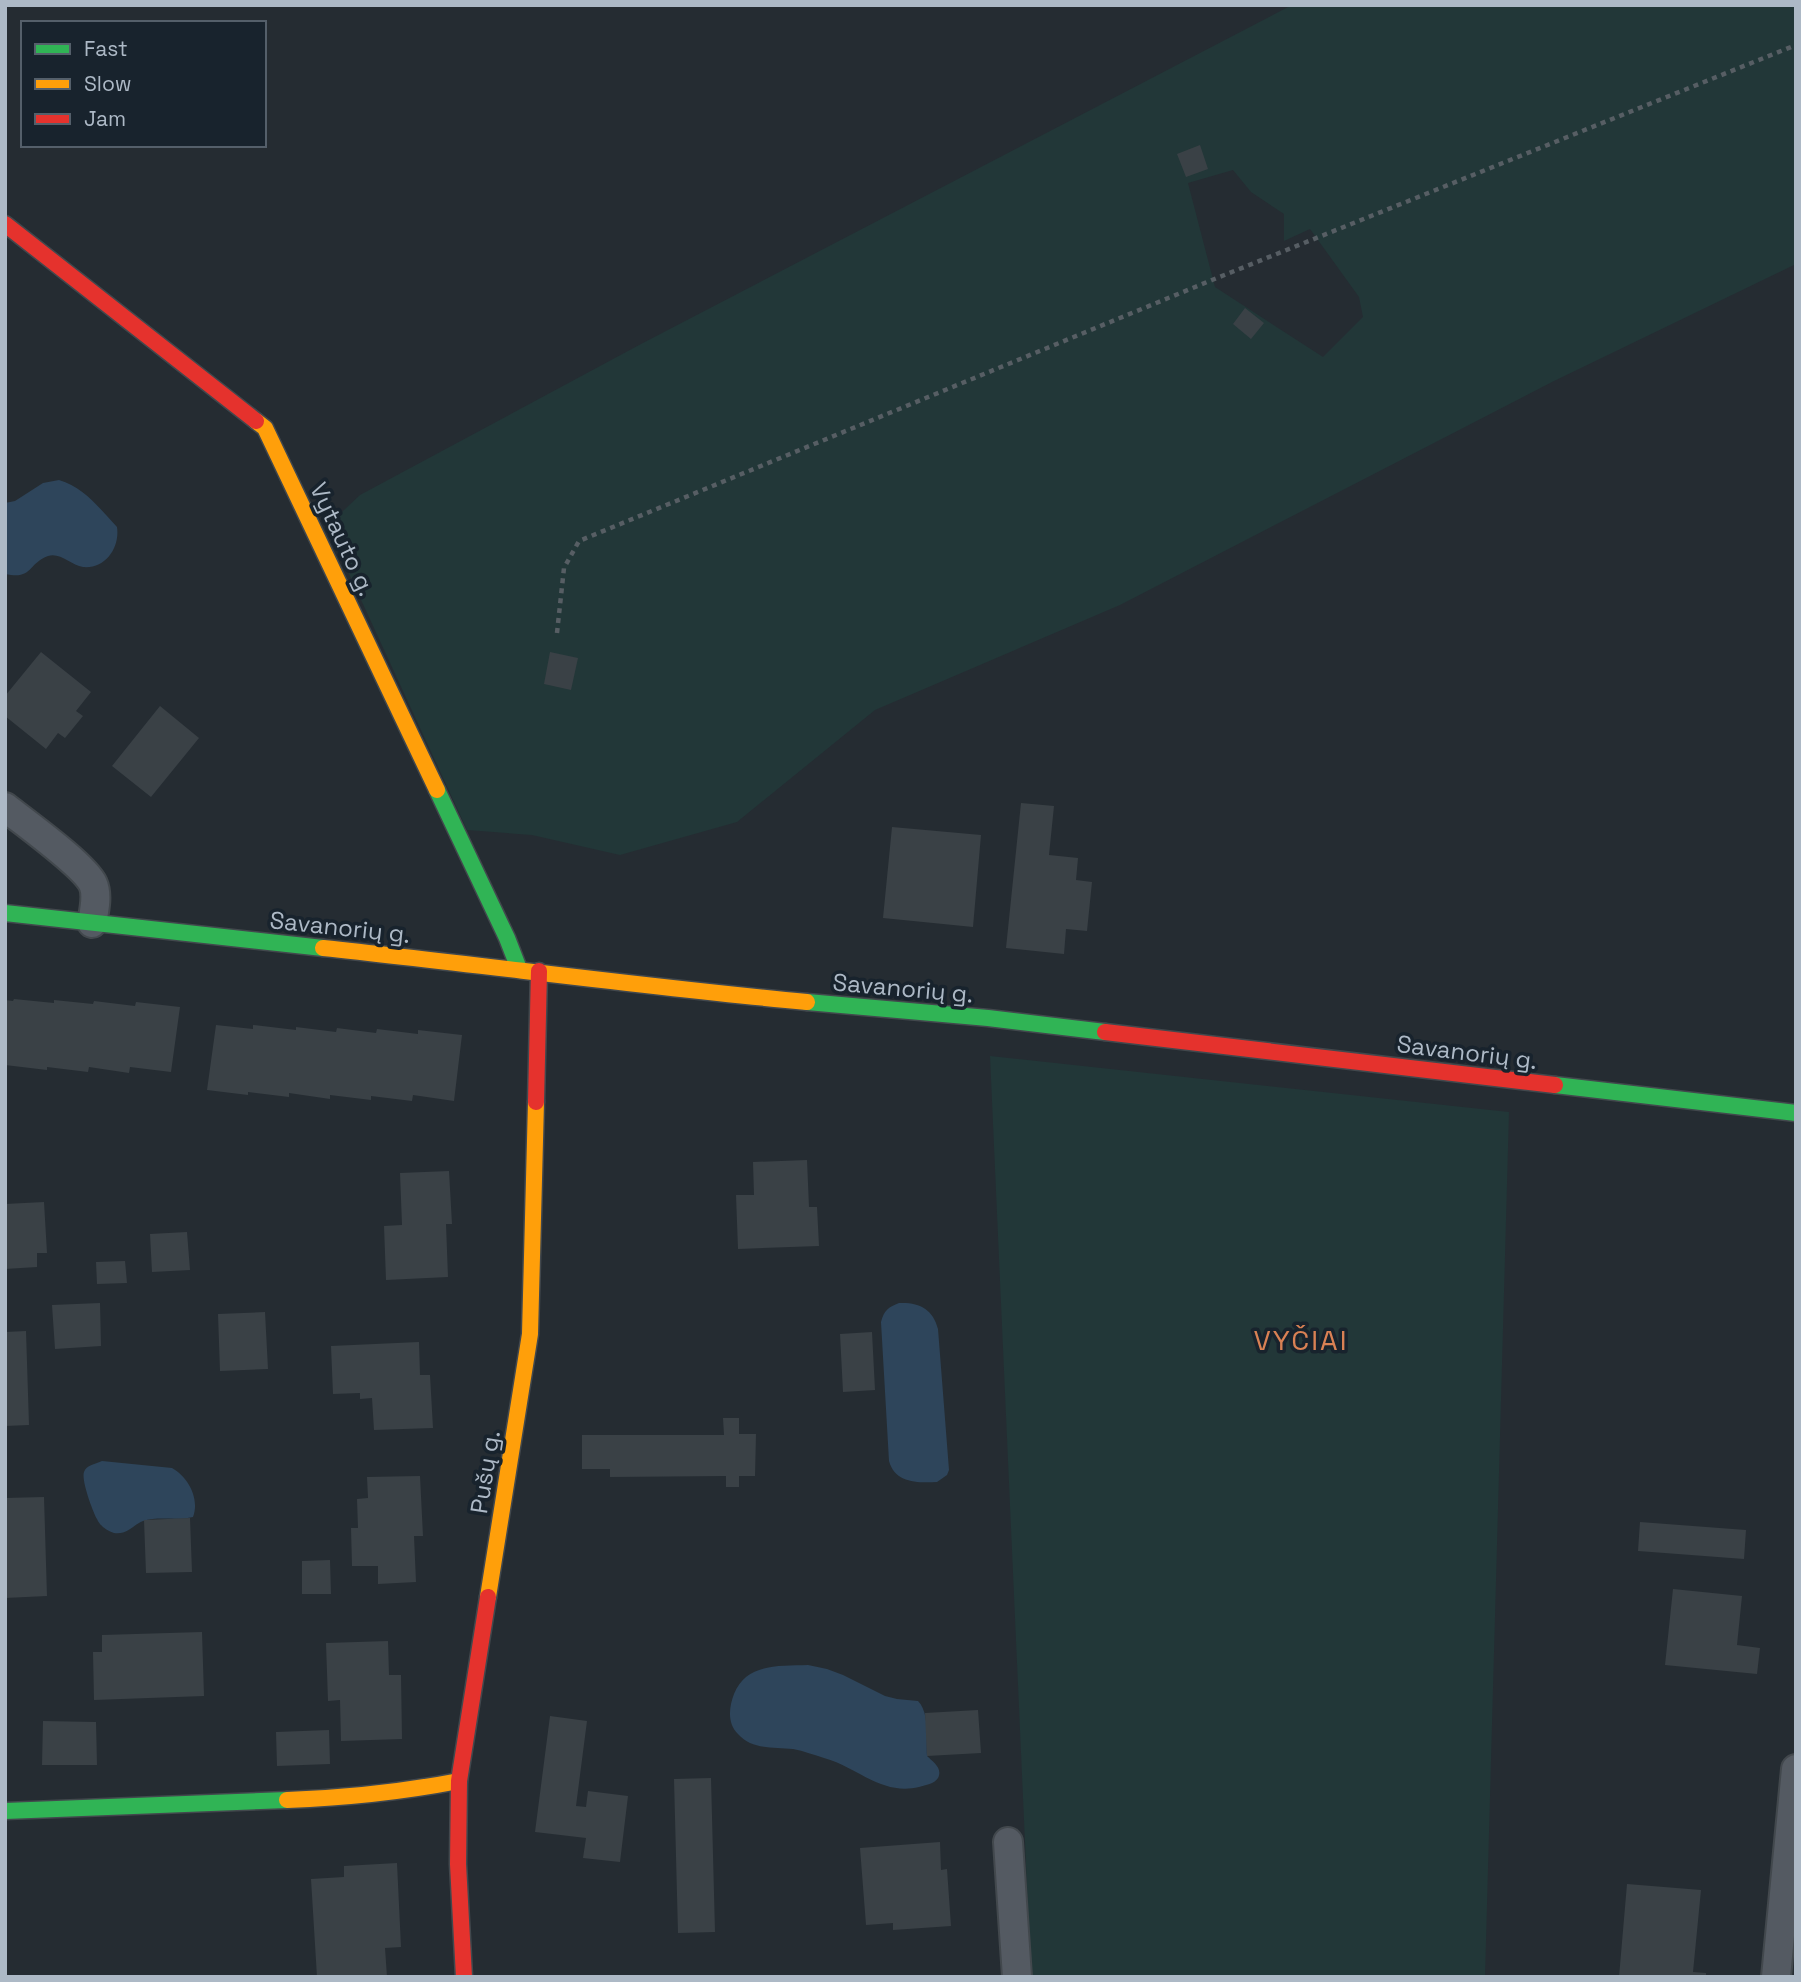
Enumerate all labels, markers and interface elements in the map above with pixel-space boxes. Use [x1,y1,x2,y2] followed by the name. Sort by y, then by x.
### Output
[21,21,266,147] legend
[84,35,128,62] text: Fast
[84,70,132,97] text: Slow
[84,105,126,132] text: Jam
[303,477,383,601] street label: Vytauto g.
[268,904,412,950] street label: Savanorių g.
[831,966,975,1010] street label: Savanorių g.
[1395,1028,1539,1076] street label: Savanorių g.
[1254,1322,1348,1358] district label: VYČIAI
[463,1428,507,1516] street label: Pušų g.

